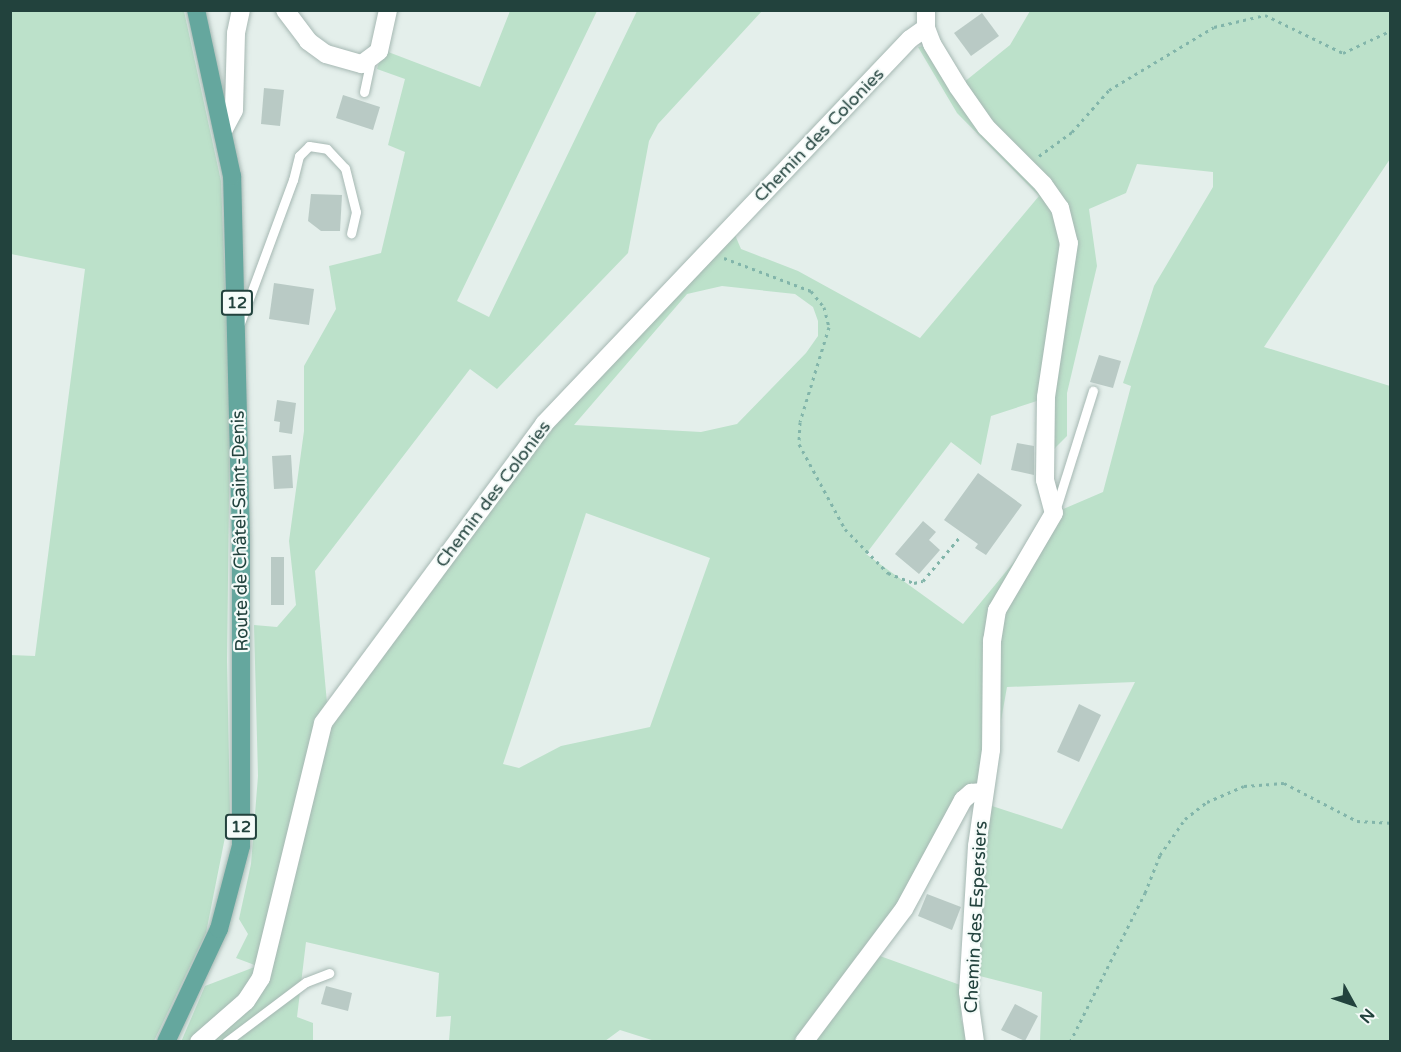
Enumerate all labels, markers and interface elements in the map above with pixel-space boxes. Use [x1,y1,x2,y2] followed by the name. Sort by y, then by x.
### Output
[749,63,889,207] street label: Chemin des Colonies
[220,290,254,316] road number: 12
[227,410,253,652] street label: Route de Châtel-Saint-Denis
[431,416,555,572] street label: Chemin des Colonies
[224,814,258,840] road number: 12
[960,820,992,1014] street label: Chemin des Espersiers
[1323,974,1383,1034] north arrow
[1355,1004,1379,1027] text: N

